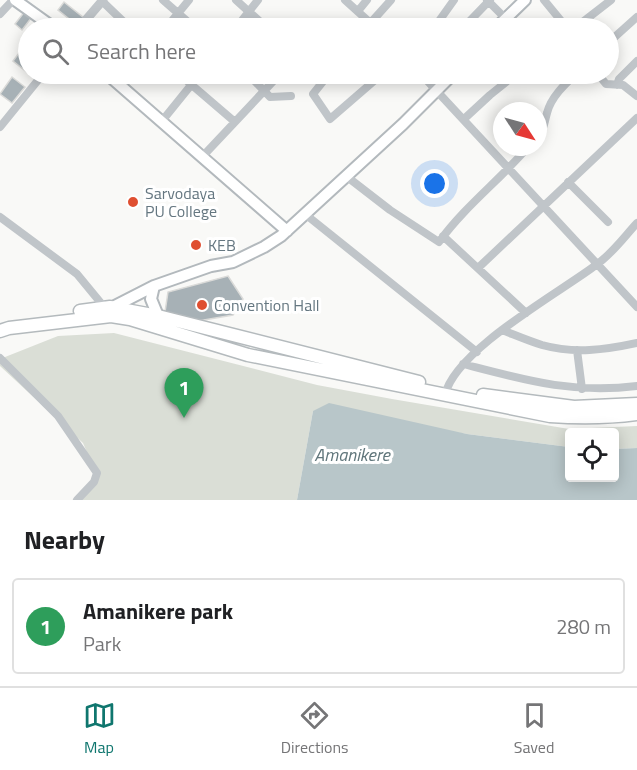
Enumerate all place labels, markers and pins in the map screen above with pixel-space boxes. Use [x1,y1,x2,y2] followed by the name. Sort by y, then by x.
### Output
[145,181,217,223] place label: Sarvodaya PU College
[126,195,140,209] marker: Sarvodaya PU College
[208,233,236,257] place label: KEB
[189,238,203,252] marker: KEB
[214,293,320,317] place label: Convention Hall
[195,298,209,312] marker: Convention Hall
[164,368,204,418] pin: 1

